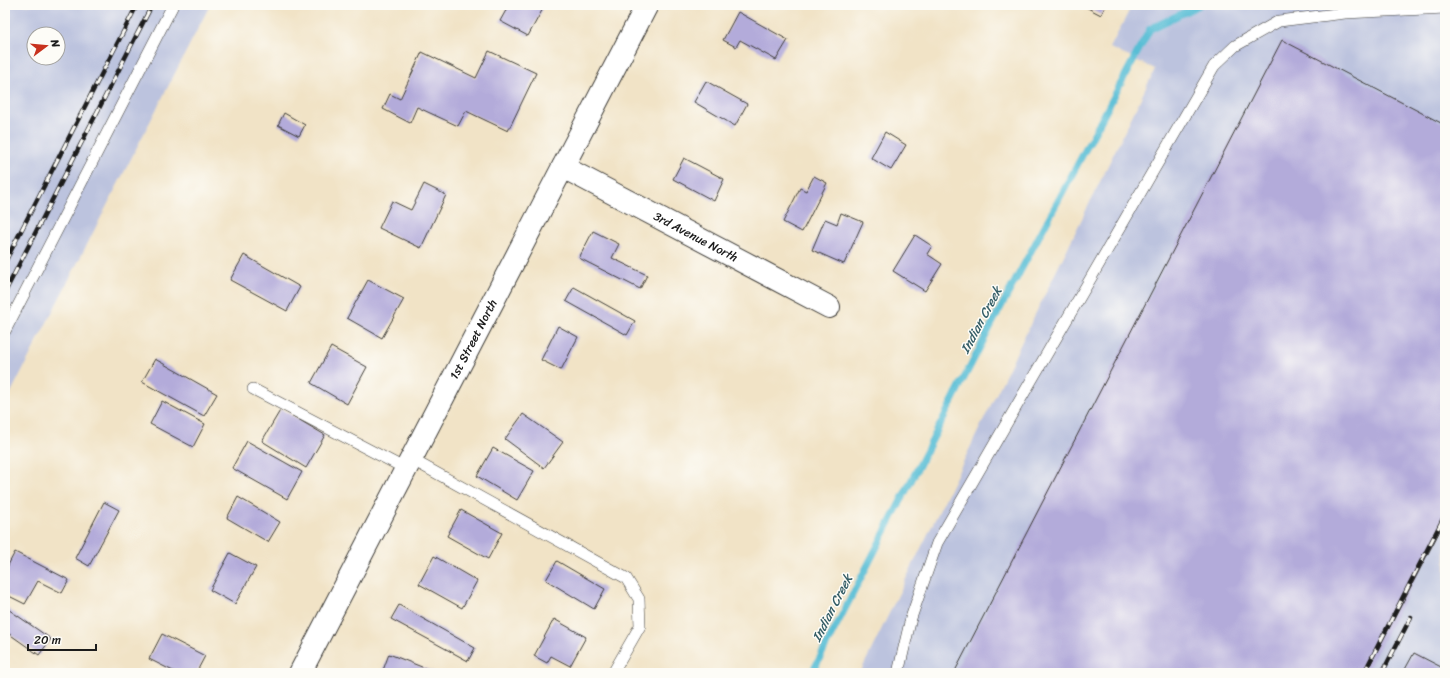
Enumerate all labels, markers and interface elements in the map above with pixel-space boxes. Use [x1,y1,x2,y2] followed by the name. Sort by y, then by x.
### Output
[26,26,66,66] north arrow
[45,36,65,50] text: N
[649,205,742,268] street label: 3rd Avenue North
[953,281,1009,358] water label: Indian Creek
[443,295,503,383] street label: 1st Street North
[805,568,860,647] water label: Indian Creek
[28,626,96,652] scale bar
[34,629,61,651] text: 20 m

